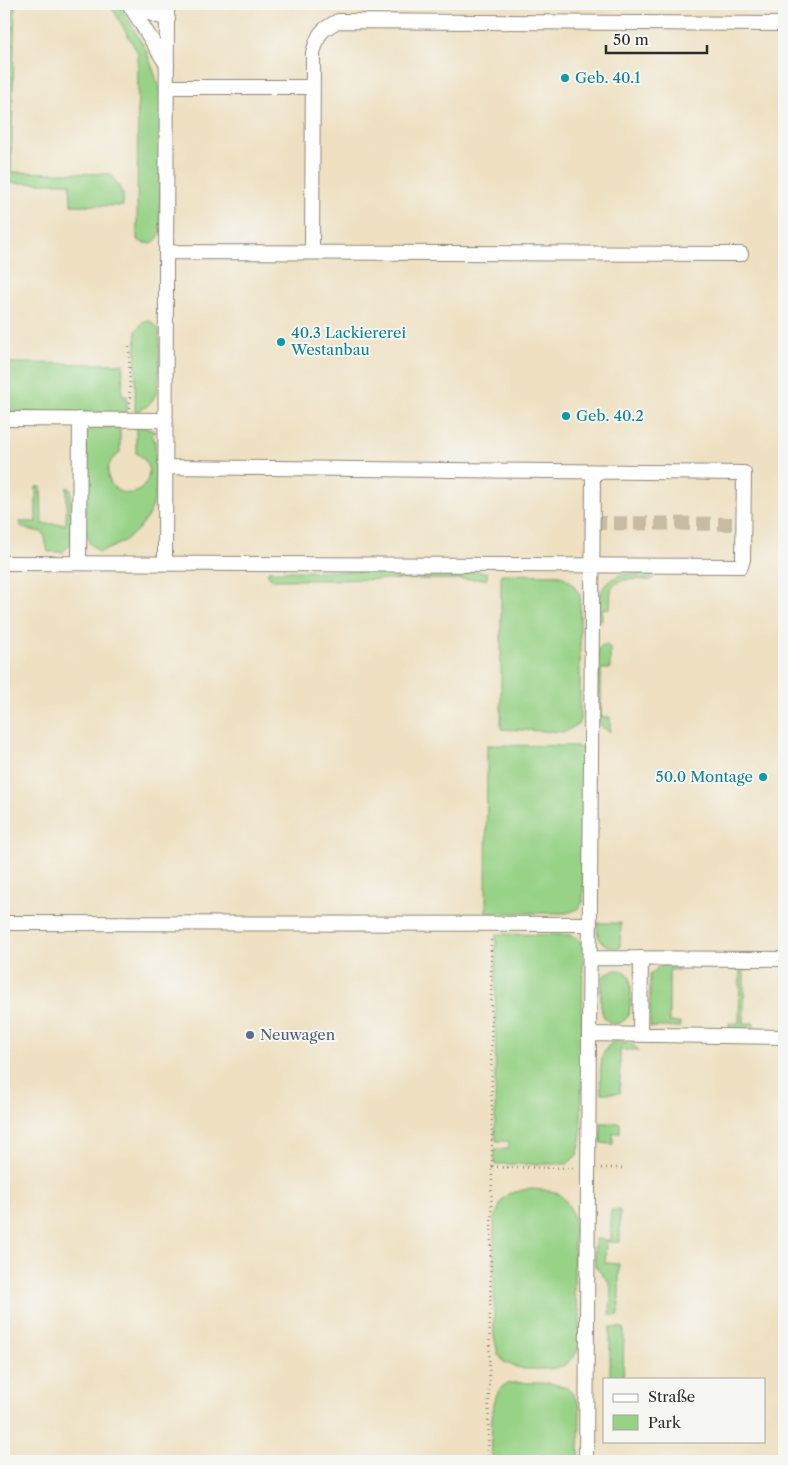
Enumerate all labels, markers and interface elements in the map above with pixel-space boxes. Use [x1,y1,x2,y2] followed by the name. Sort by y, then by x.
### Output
[606,22,707,54] scale bar
[613,30,649,49] text: 50 m
[575,68,641,87] place label: Geb. 40.1
[559,72,571,84] marker: Geb. 40.1
[290,323,406,359] place label: 40.3 Lackiererei Westanbau
[275,336,287,348] marker: 40.3 Lackiererei Westanbau
[576,406,644,425] place label: Geb. 40.2
[560,410,572,422] marker: Geb. 40.2
[656,767,753,786] place label: 50.0 Montage
[757,771,769,783] marker: 50.0 Montage
[260,1025,336,1044] place label: Neuwagen
[244,1029,256,1041] marker: Neuwagen
[603,1378,766,1442] legend
[648,1387,695,1406] text: Straße
[648,1413,682,1432] text: Park

